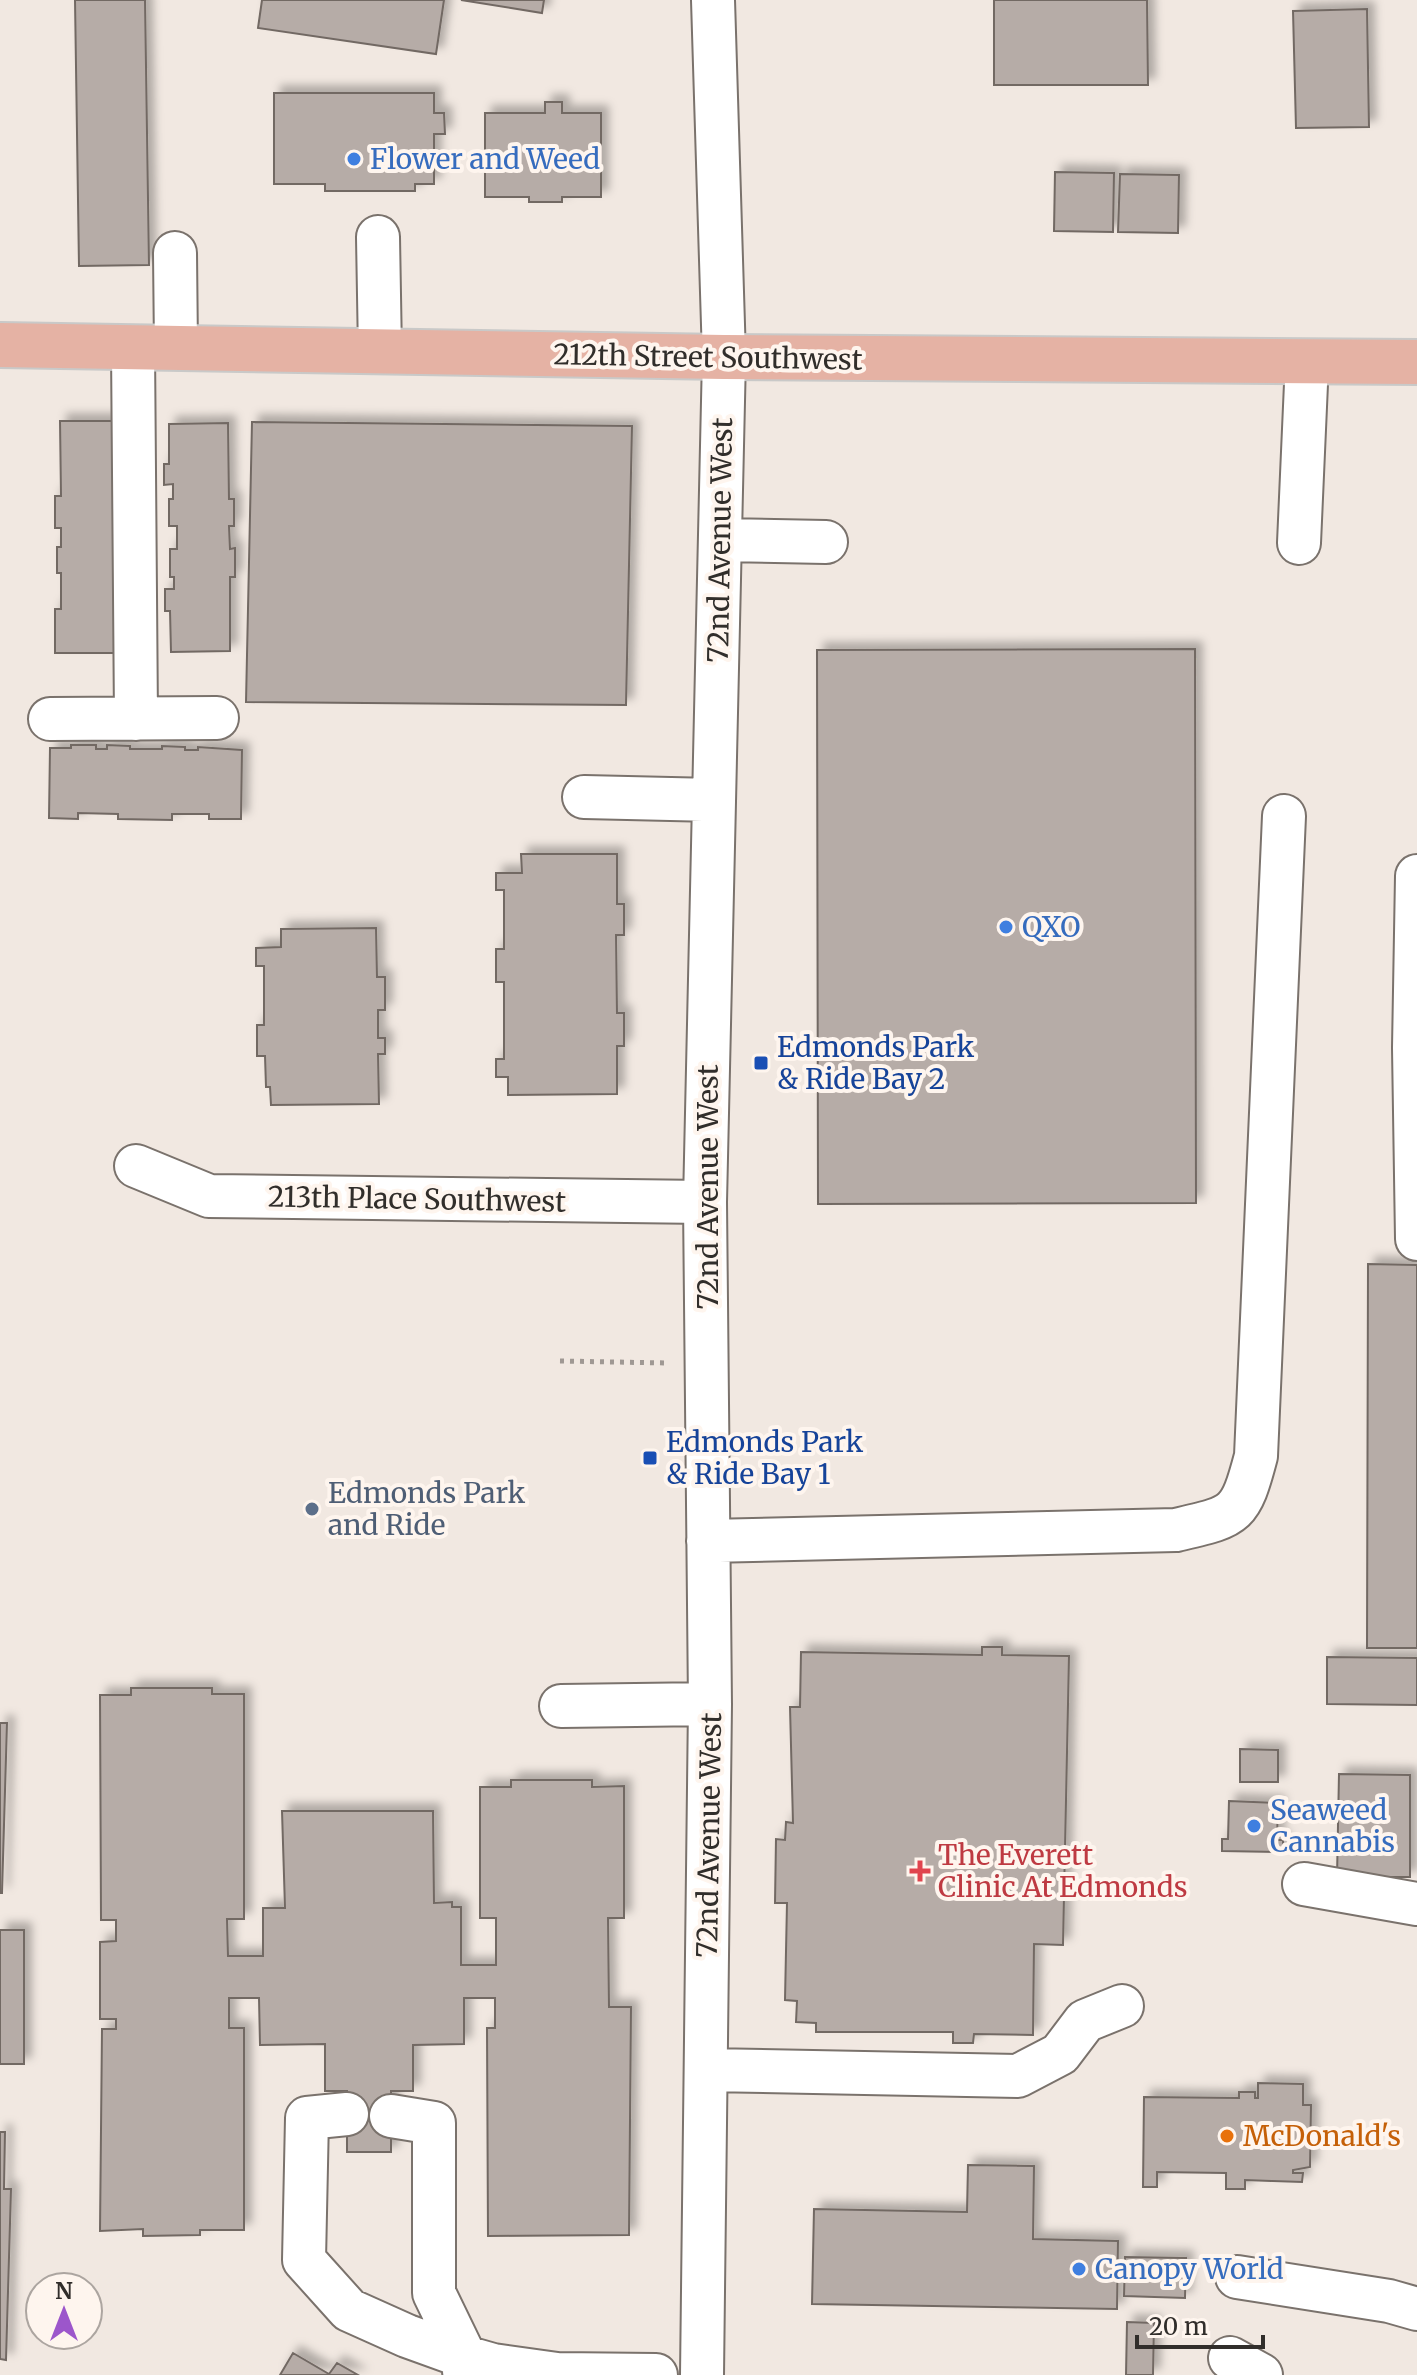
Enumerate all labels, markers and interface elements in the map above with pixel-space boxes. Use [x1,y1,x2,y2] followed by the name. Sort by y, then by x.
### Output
[370,141,600,177] place label: Flower and Weed
[345,150,363,168] marker: Flower and Weed
[553,336,863,378] street label: 212th Street Southwest
[700,417,740,663] street label: 72nd Avenue West
[1022,909,1081,945] place label: QXO
[997,918,1015,936] marker: QXO
[777,1029,975,1097] place label: Edmonds Park & Ride Bay 2
[752,1054,770,1072] marker: Edmonds Park & Ride Bay 2
[690,1064,726,1310] street label: 72nd Avenue West
[268,1178,566,1220] street label: 213th Place Southwest
[666,1424,864,1492] place label: Edmonds Park & Ride Bay 1
[641,1449,659,1467] marker: Edmonds Park & Ride Bay 1
[328,1475,526,1543] place label: Edmonds Park and Ride
[303,1500,321,1518] marker: Edmonds Park and Ride
[689,1712,729,1958] street label: 72nd Avenue West
[1270,1792,1395,1860] place label: Seaweed Cannabis
[1245,1817,1263,1835] marker: Seaweed Cannabis
[938,1837,1187,1905] place label: The Everett Clinic At Edmonds
[909,1860,931,1882] marker: The Everett Clinic At Edmonds
[1243,2118,1401,2154] place label: McDonald's
[1218,2127,1236,2145] marker: McDonald's
[1095,2251,1284,2287] place label: Canopy World
[1070,2260,1088,2278] marker: Canopy World
[24,2271,104,2351] north arrow
[55,2277,73,2305] text: N
[1137,2299,1263,2349] scale bar
[1149,2311,1208,2342] text: 20 m

